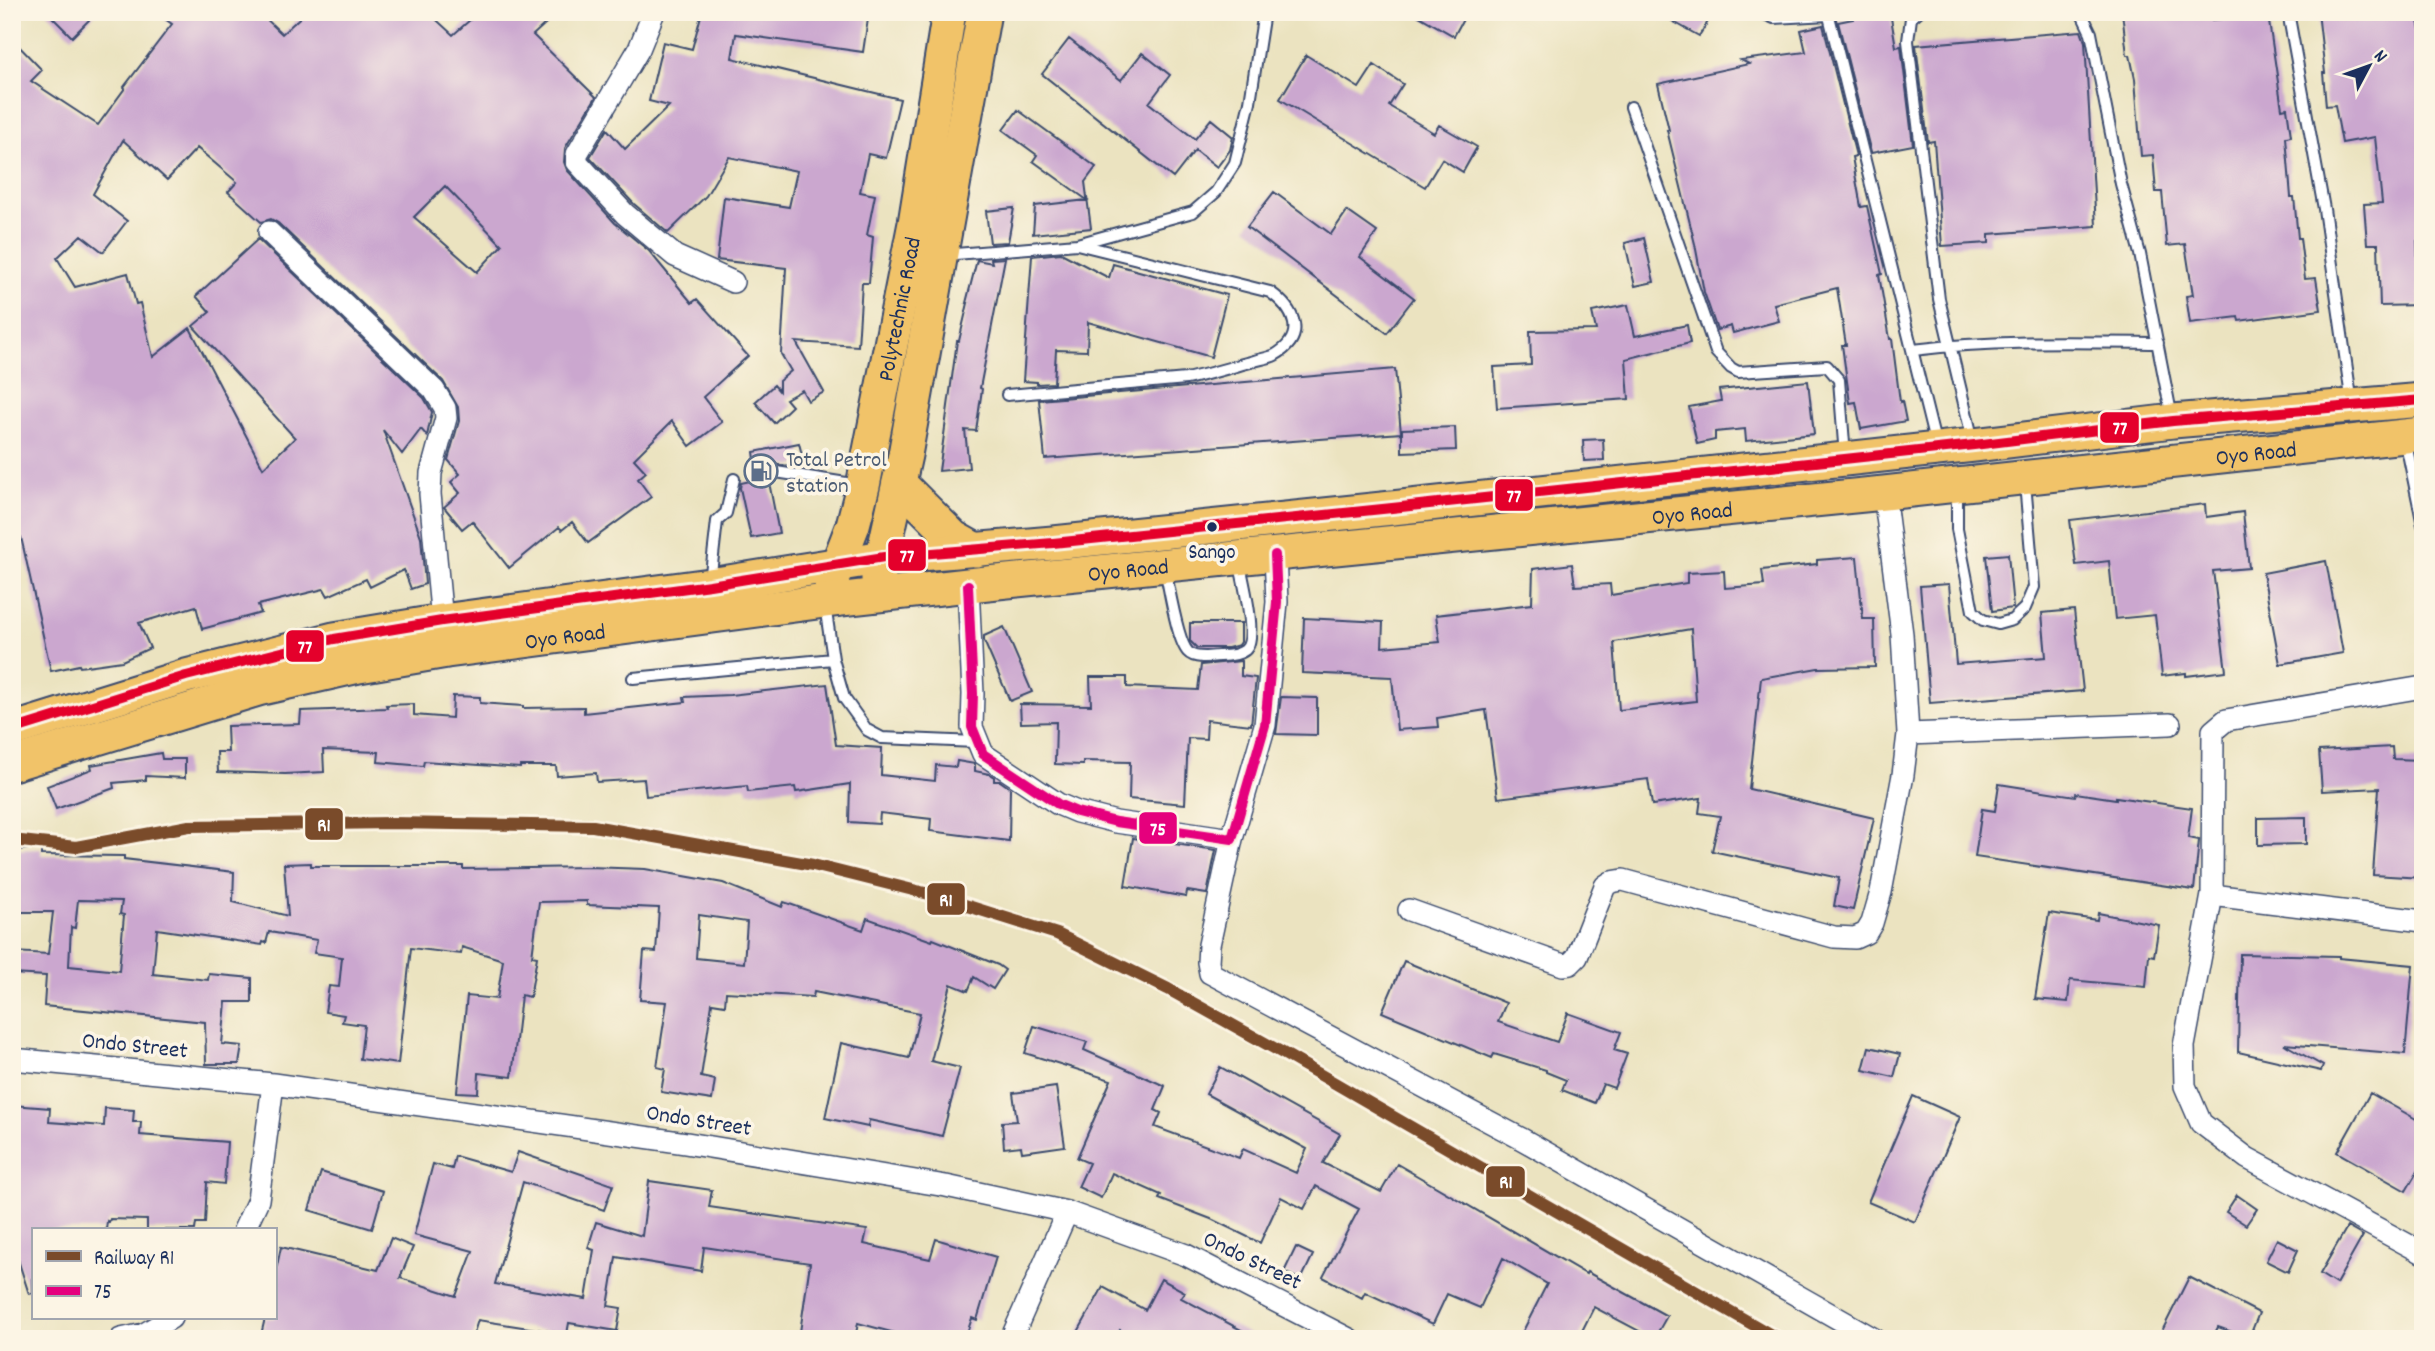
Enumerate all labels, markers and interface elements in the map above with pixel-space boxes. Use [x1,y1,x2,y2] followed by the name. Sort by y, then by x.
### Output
[2334,32,2404,102] north arrow
[2366,45,2392,70] text: N
[871,234,932,384] street label: Polytechnic Road
[2099,411,2140,444] line badge: 77
[2113,417,2127,444] text: 77
[2214,435,2298,477] street label: Oyo Road
[786,445,887,504] place label: Total Petrol station
[742,452,780,490] fuel station icon: Total Petrol station
[1494,478,1534,512] line badge: 77
[1507,485,1521,512] text: 77
[1650,495,1734,536] street label: Oyo Road
[1205,520,1219,534] marker: Sango
[887,538,927,572] line badge: 77
[1188,539,1236,569] place label: Sango
[900,545,914,572] text: 77
[1086,552,1170,593] street label: Oyo Road
[523,617,608,661] street label: Oyo Road
[285,629,325,663] line badge: 77
[298,636,312,663] text: 77
[304,807,344,841] line badge: R1
[1138,811,1178,845] line badge: 75
[317,814,331,841] text: R1
[1150,818,1166,845] text: 75
[926,882,966,916] line badge: R1
[939,889,953,916] text: R1
[80,1026,189,1069] street label: Ondo Street
[644,1098,753,1147] street label: Ondo Street
[1485,1165,1526,1198] line badge: R1
[1499,1171,1513,1198] text: R1
[1197,1224,1306,1300] street label: Ondo Street
[32,1228,276,1320] legend
[94,1245,174,1275] text: Railway R1
[94,1279,112,1309] text: 75

